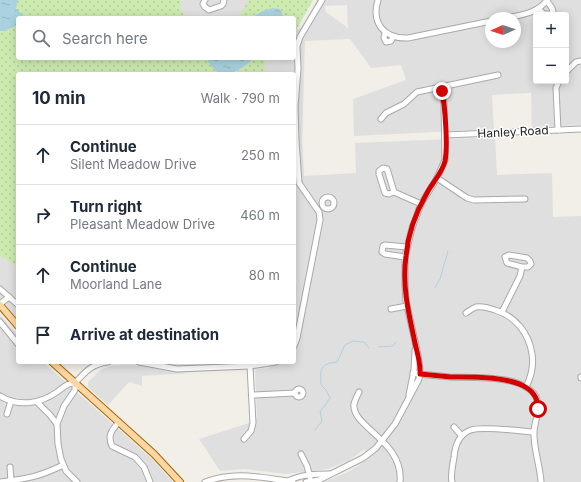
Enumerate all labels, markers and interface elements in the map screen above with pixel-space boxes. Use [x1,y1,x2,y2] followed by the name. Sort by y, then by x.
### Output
[485,12,521,48] north arrow
[533,12,569,84] map controls
[533,12,569,48] button: +
[16,16,296,60] search box
[30,27,52,49] icon: search
[62,29,148,48] text: Search here
[533,48,569,84] button: −
[433,82,451,100] route end
[32,88,86,108] text: 10 min
[201,90,280,106] text: Walk · 790 m
[477,122,549,141] street label: Hanley Road
[70,137,137,156] text: Continue
[32,144,54,166] icon: ahead
[241,147,280,163] text: 250 m
[70,156,197,172] text: Silent Meadow Drive
[70,197,142,216] text: Turn right
[32,204,54,226] icon: right
[240,207,280,223] text: 460 m
[70,216,215,232] text: Pleasant Meadow Drive
[70,257,137,276] text: Continue
[32,264,54,286] icon: ahead
[249,267,280,283] text: 80 m
[70,276,162,292] text: Moorland Lane
[32,324,54,346] icon: arrive
[70,325,219,344] text: Arrive at destination
[529,400,547,418] route start

